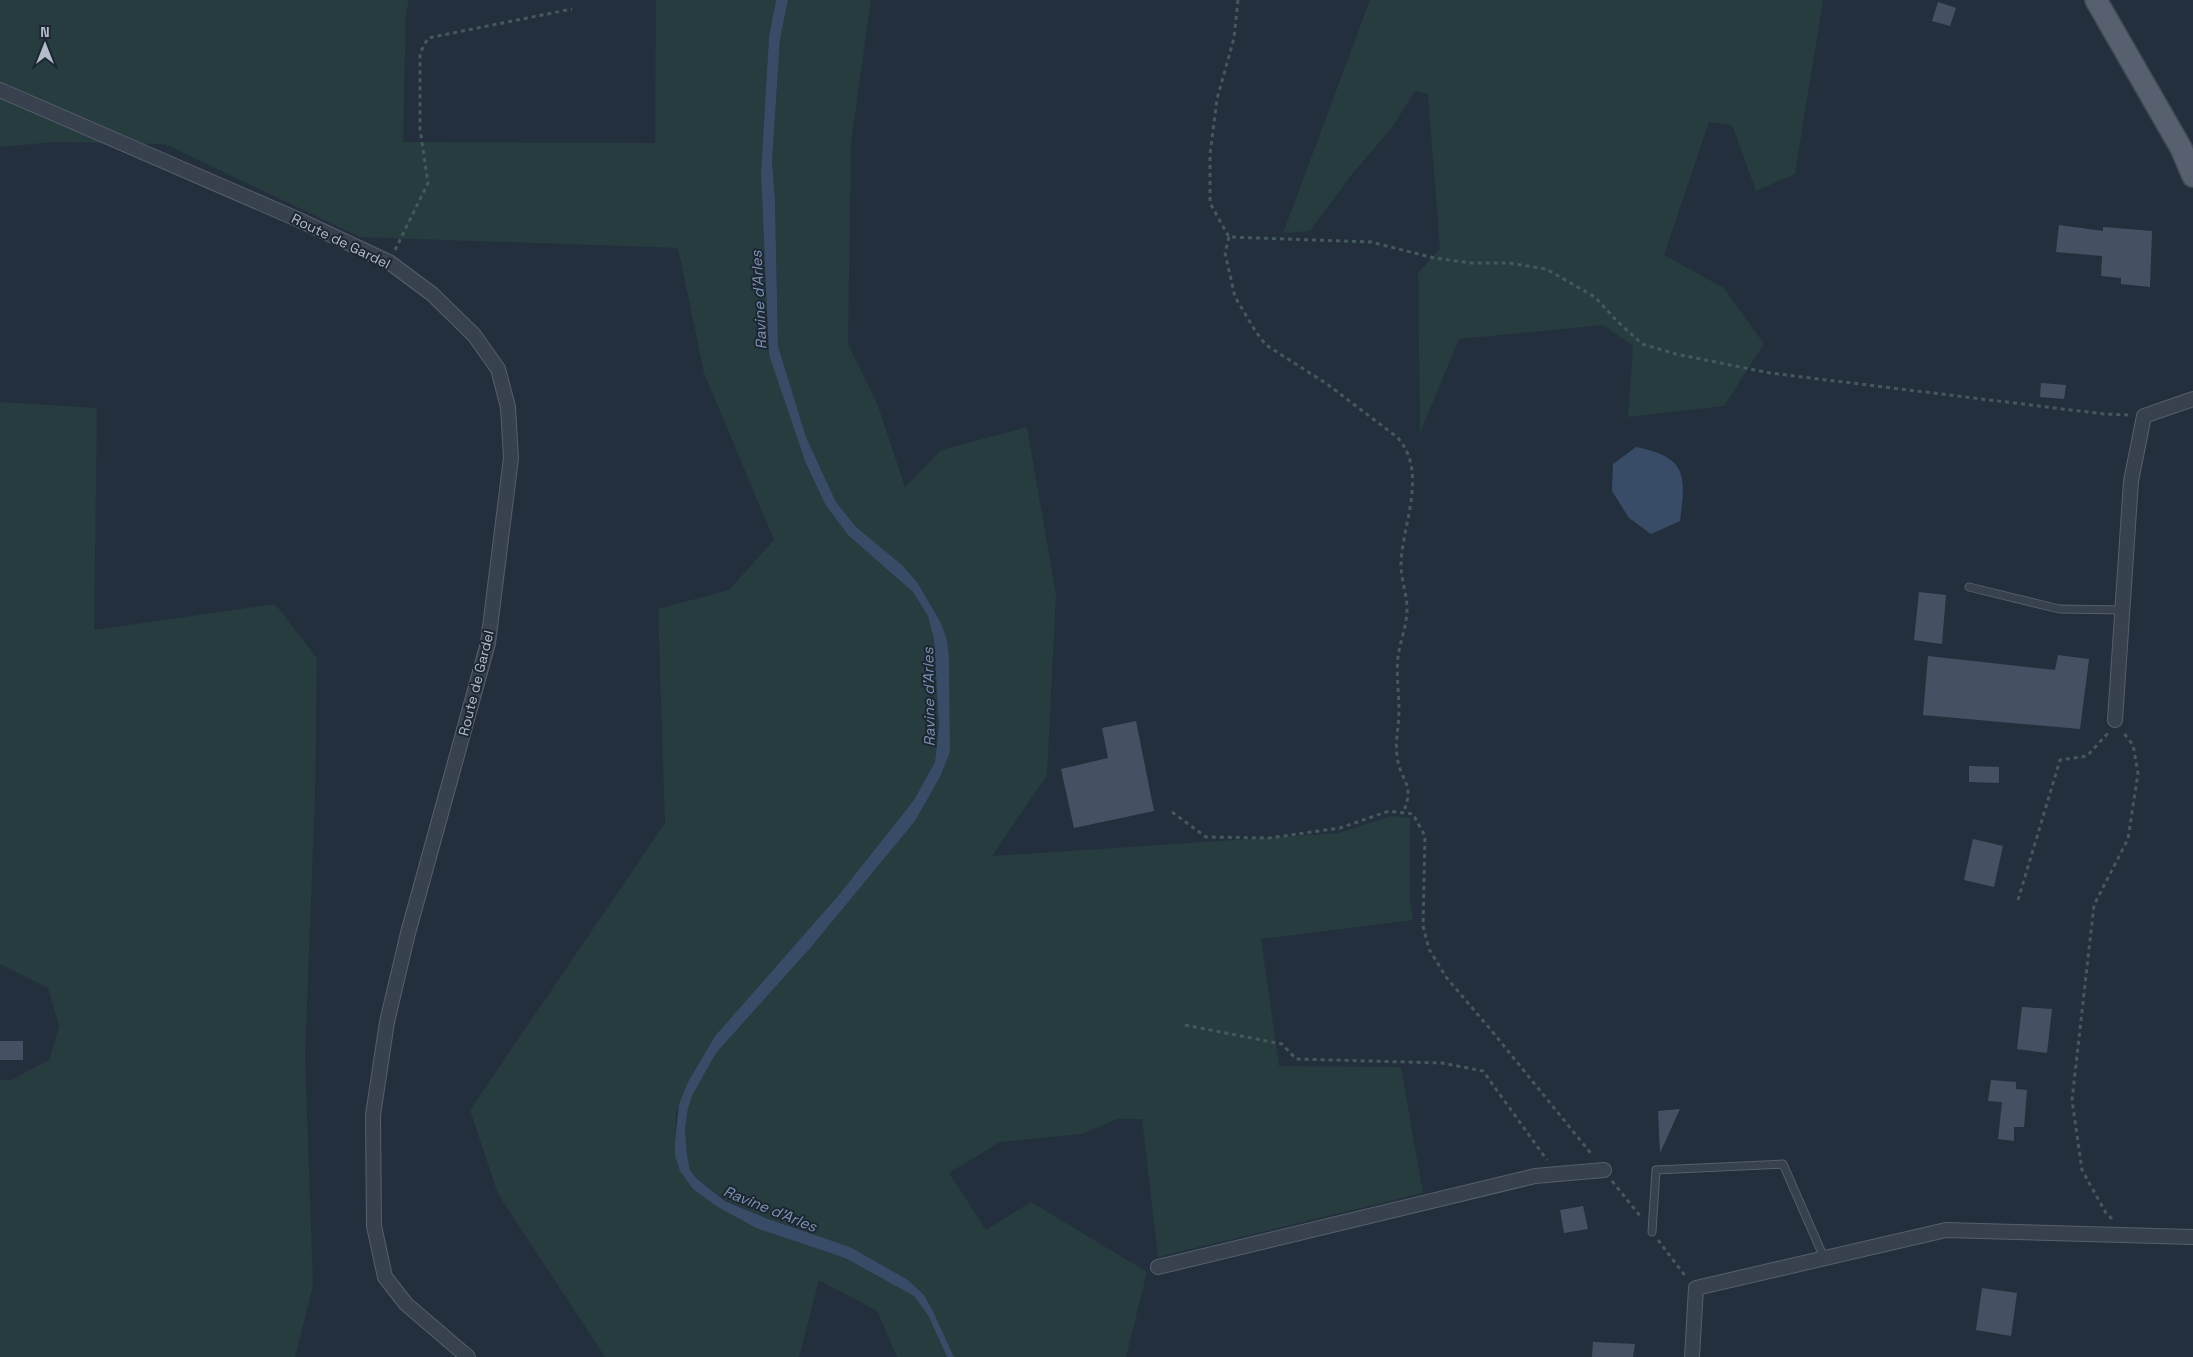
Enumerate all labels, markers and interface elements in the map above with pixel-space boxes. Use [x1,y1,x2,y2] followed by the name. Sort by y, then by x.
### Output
[20,20,70,70] north arrow
[40,23,50,41] text: N
[288,209,394,273] street label: Route de Gardel
[746,249,771,350] water label: Ravine d'Arles
[454,628,498,738] street label: Route de Gardel
[918,646,939,747] water label: Ravine d'Arles
[721,1181,821,1236] water label: Ravine d'Arles

